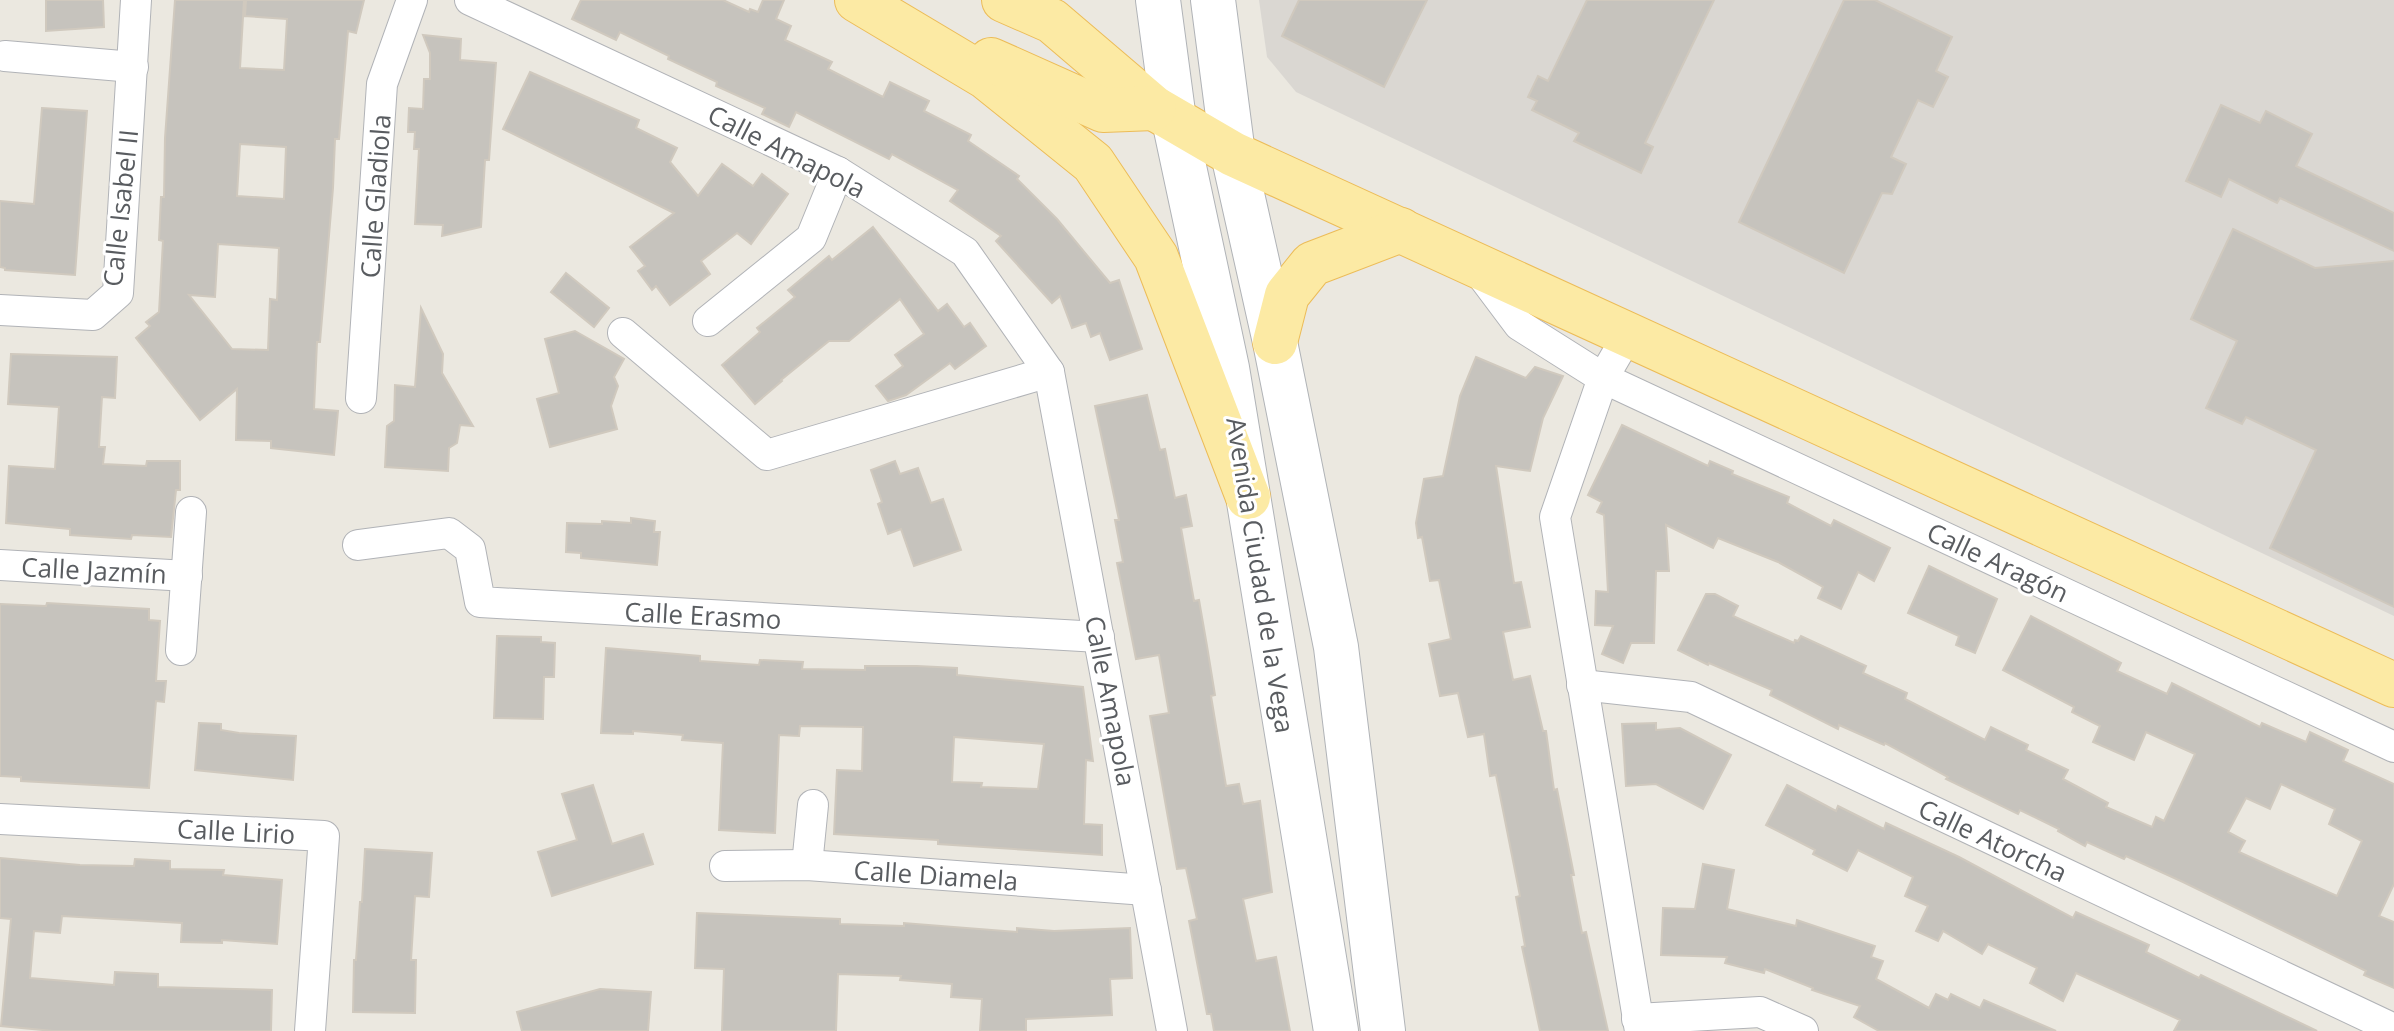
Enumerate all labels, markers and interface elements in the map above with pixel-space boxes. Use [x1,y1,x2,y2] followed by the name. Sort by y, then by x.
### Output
[702,96,872,206] street label: Calle Amapola
[351,113,399,279] street label: Calle Gladiola
[94,128,146,288] street label: Calle Isabel II
[1218,415,1304,735] street label: Avenida Ciudad de la Vega
[1921,513,2075,611] street label: Calle Aragón
[20,548,168,592] street label: Calle Jazmín
[624,593,782,637] street label: Calle Erasmo
[1077,613,1145,789] street label: Calle Amapola
[1913,790,2073,890] street label: Calle Atorcha
[176,810,296,852] street label: Calle Lirio
[853,851,1019,899] street label: Calle Diamela

